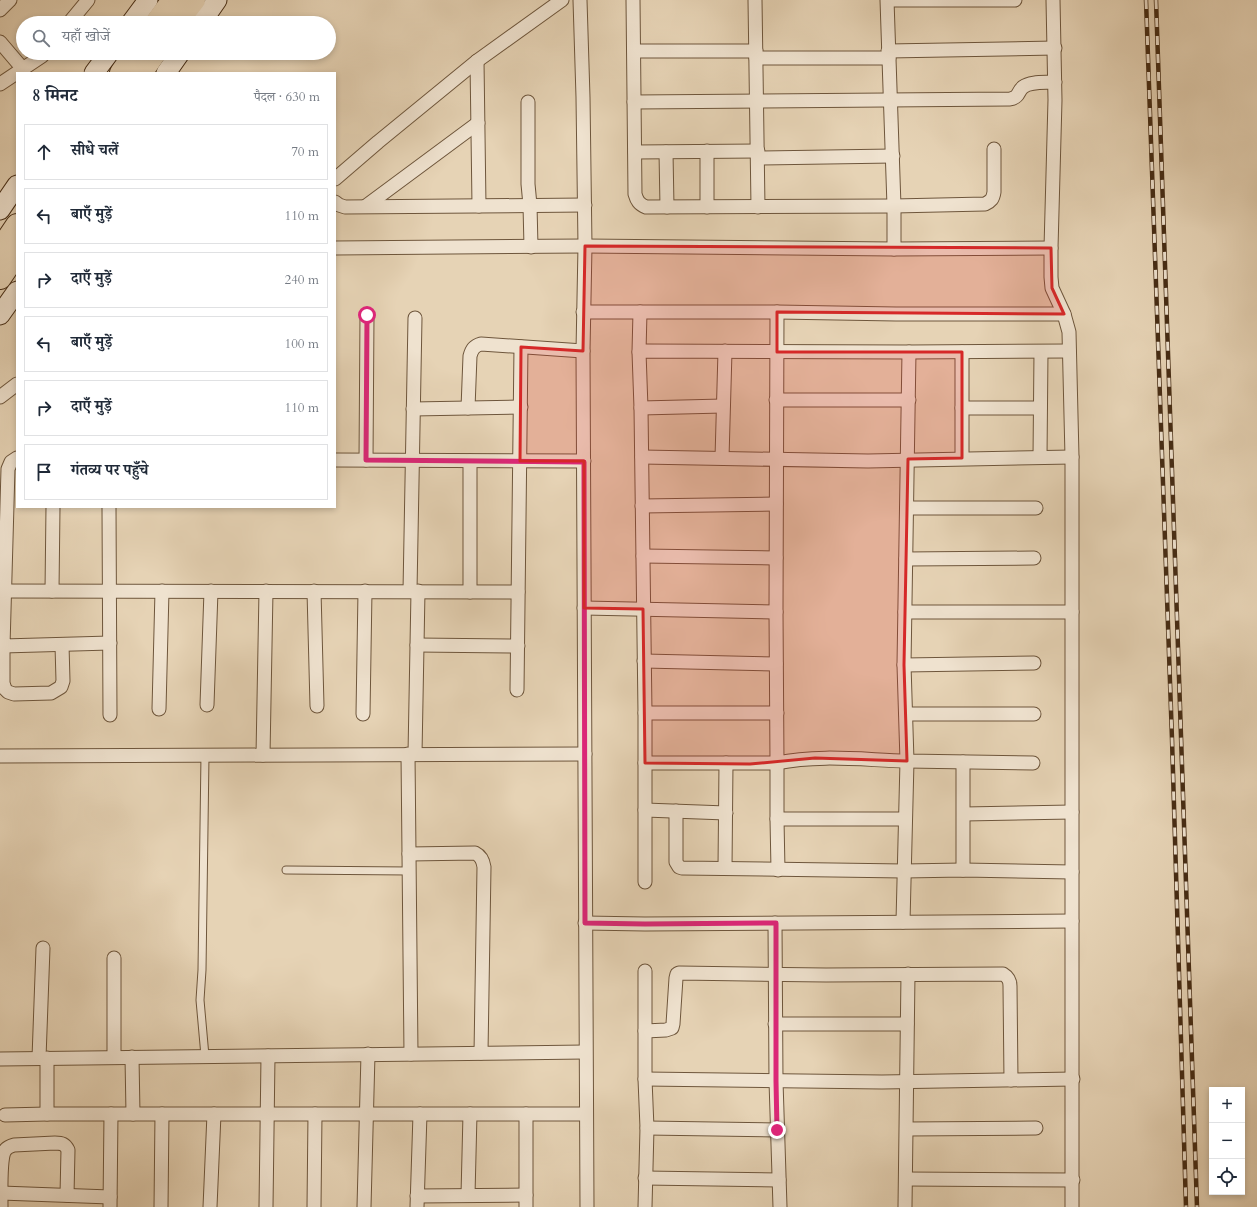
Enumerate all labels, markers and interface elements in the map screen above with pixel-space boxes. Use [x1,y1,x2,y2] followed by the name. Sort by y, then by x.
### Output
[16,16,336,60] search box
[62,26,110,46] text: यहाँ खोजें
[30,27,52,49] icon: search
[32,84,78,107] text: 8 मिनट
[254,88,320,106] text: पैदल · 630 m
[71,140,119,160] text: सीधे चलें
[33,141,55,163] icon: ahead
[291,143,319,161] text: 70 m
[71,204,112,224] text: बाएँ मुड़ें
[33,205,55,227] icon: left
[285,207,319,225] text: 110 m
[71,268,112,288] text: दाएँ मुड़ें
[33,269,55,291] icon: right
[285,271,319,289] text: 240 m
[358,306,376,324] route start
[71,332,112,352] text: बाएँ मुड़ें
[33,333,55,355] icon: left
[285,335,319,353] text: 100 m
[71,396,112,416] text: दाएँ मुड़ें
[33,397,55,419] icon: right
[285,399,319,417] text: 110 m
[71,460,148,480] text: गंतव्य पर पहुँचे
[33,461,55,483] icon: arrive
[1209,1087,1245,1195] map controls
[1209,1087,1245,1123] button: +
[768,1121,786,1139] route end
[1209,1123,1245,1159] button: −
[1209,1159,1245,1195] button: locate

